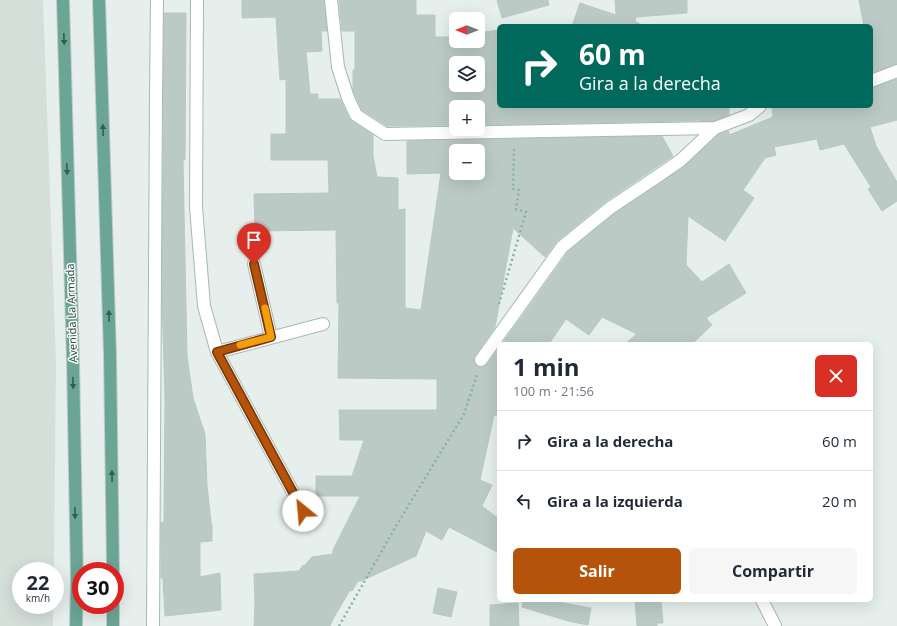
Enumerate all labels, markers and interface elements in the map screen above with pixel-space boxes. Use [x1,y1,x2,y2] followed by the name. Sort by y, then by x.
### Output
[449,12,485,48] north arrow
[449,12,485,180] map controls
[61,33,67,46] one-way arrow
[579,35,646,73] text: 60 m
[513,40,565,92] icon: right
[449,56,485,92] button: layers
[579,71,721,95] text: Gira a la derecha
[449,100,485,136] button: +
[100,124,106,137] one-way arrow
[449,144,485,180] button: −
[64,163,71,175] one-way arrow
[237,223,271,264] pin
[243,229,265,251] icon: arrive
[62,263,80,363] street label: Avenida La Armada
[106,309,112,322] one-way arrow
[513,350,580,383] text: 1 min
[815,355,857,397] button: close
[70,377,76,390] one-way arrow
[513,382,594,400] text: 100 m · 21:56
[513,430,535,452] icon: right
[547,431,673,451] text: Gira a la derecha
[822,431,857,451] text: 60 m
[108,470,115,482] one-way arrow
[282,490,324,532] position arrow
[513,490,535,512] icon: left
[547,491,683,511] text: Gira a la izquierda
[822,491,857,511] text: 20 m
[72,507,79,519] one-way arrow
[513,548,681,594] button: Salir
[689,548,857,594] button: Compartir
[72,562,124,614] speed limit sign: 30
[27,569,49,596] text: 22
[26,591,50,605] text: km/h

